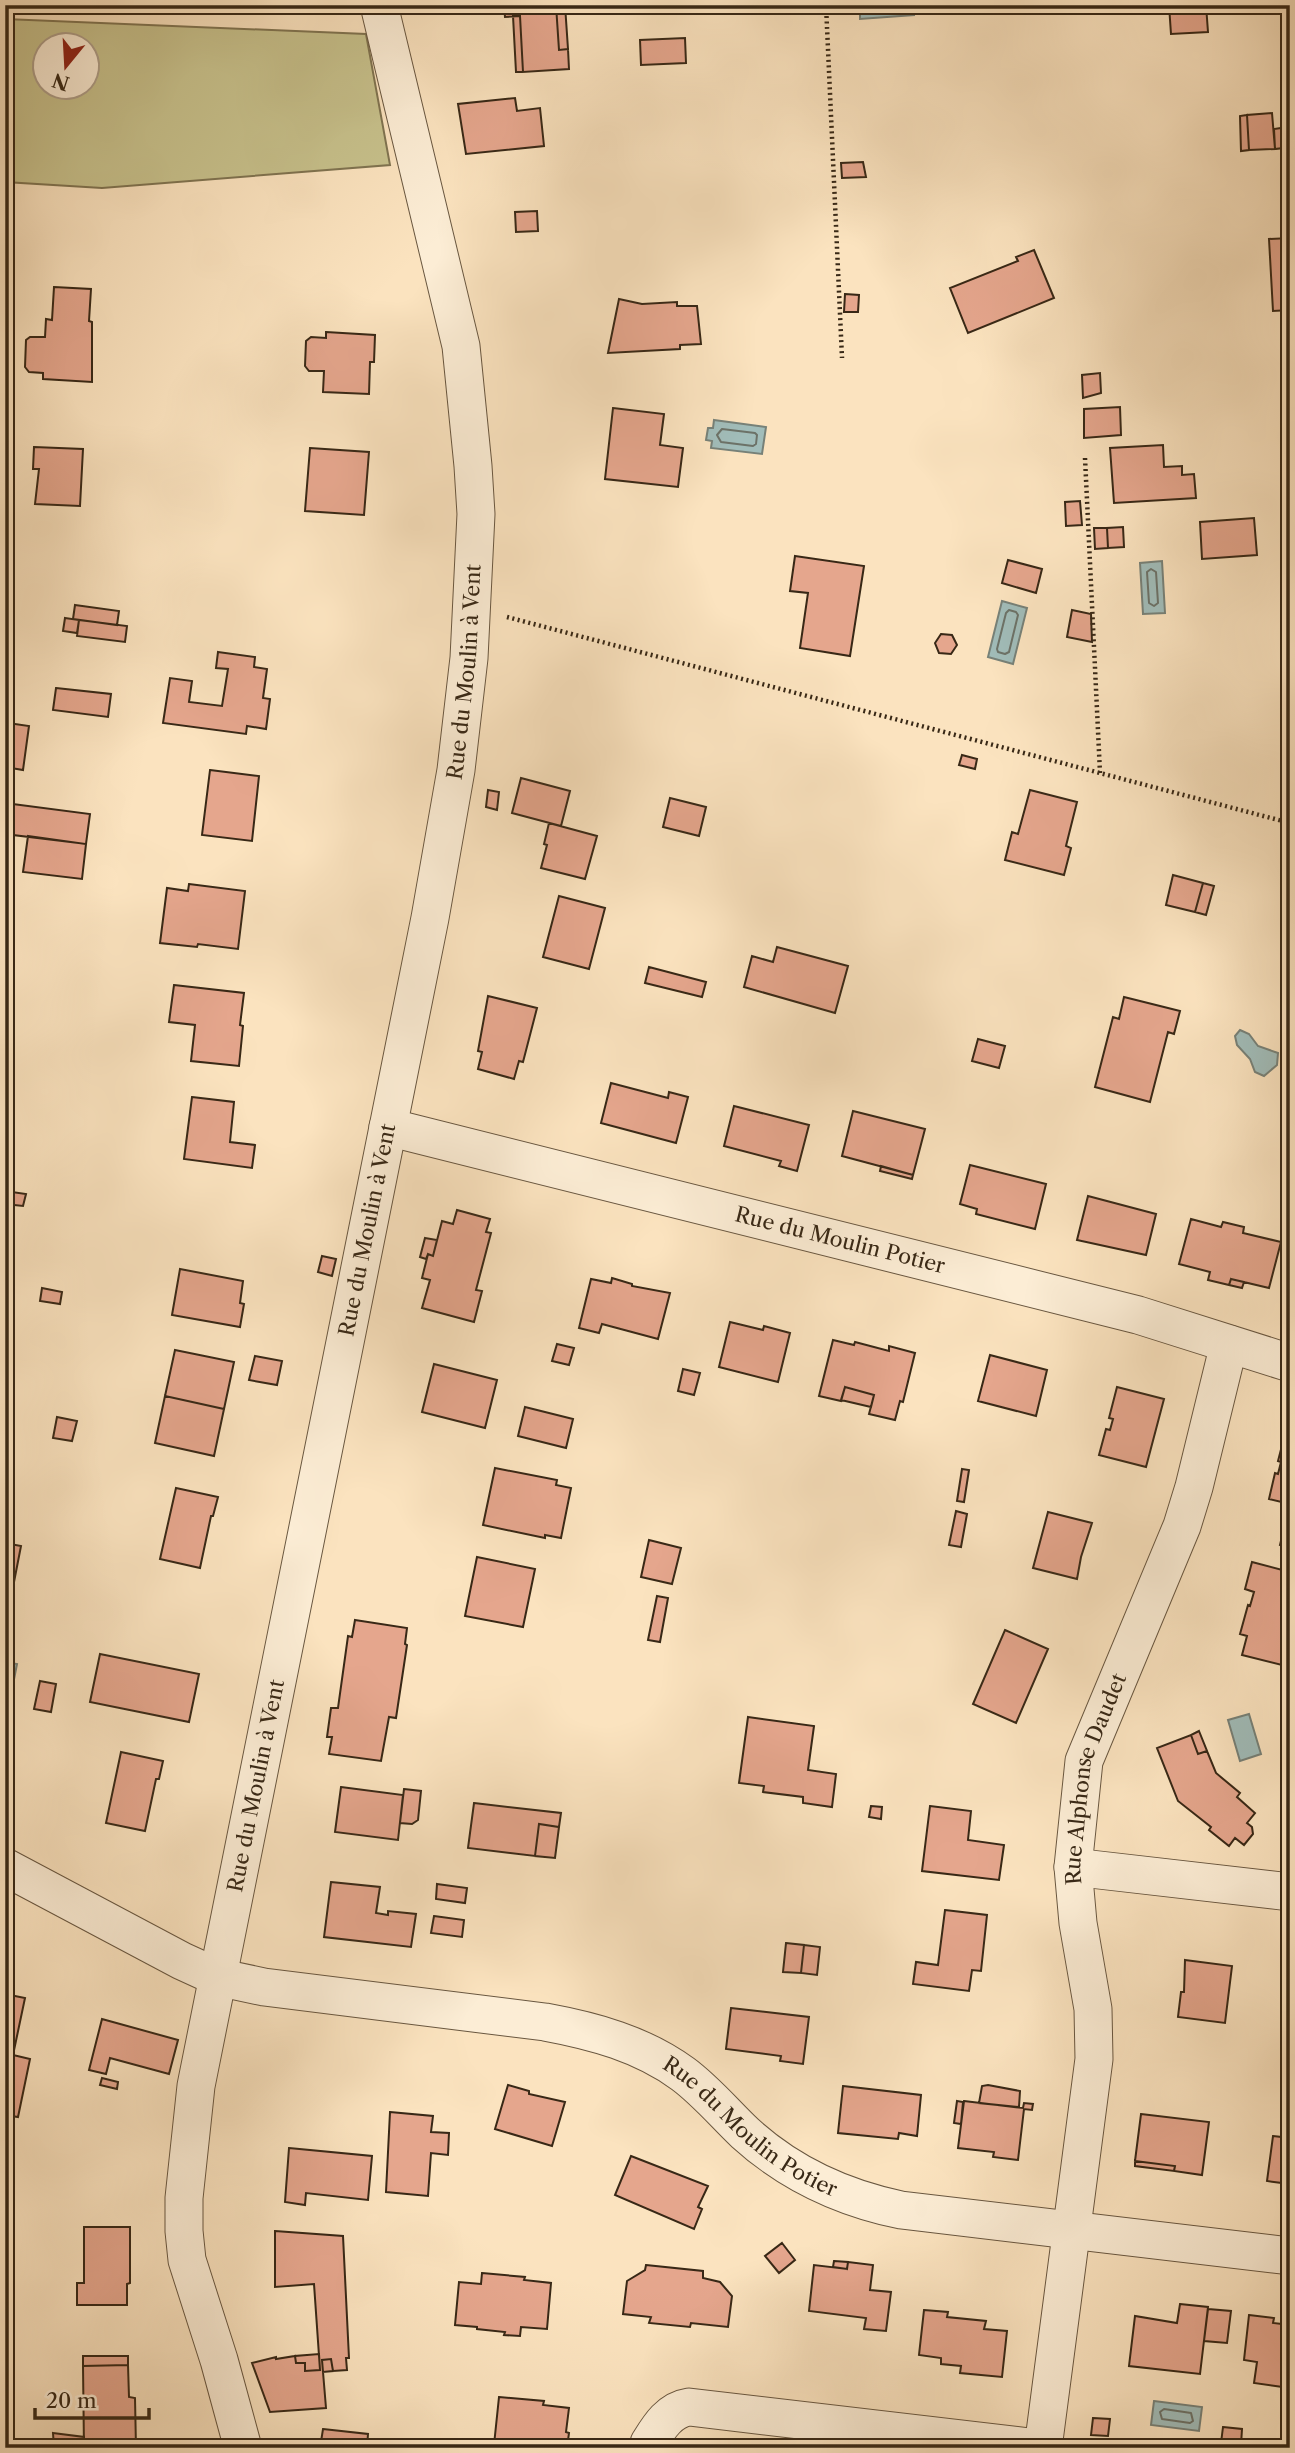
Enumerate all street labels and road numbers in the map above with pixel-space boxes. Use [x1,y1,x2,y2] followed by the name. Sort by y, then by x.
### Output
[442,563,486,782] street label: Rue du Moulin à Vent
[334,1121,401,1338] street label: Rue du Moulin à Vent
[733,1201,948,1278] street label: Rue du Moulin Potier
[1060,1669,1131,1886] street label: Rue Alphonse Daudet
[222,1677,289,1894] street label: Rue du Moulin à Vent
[658,2051,841,2202] street label: Rue du Moulin Potier

